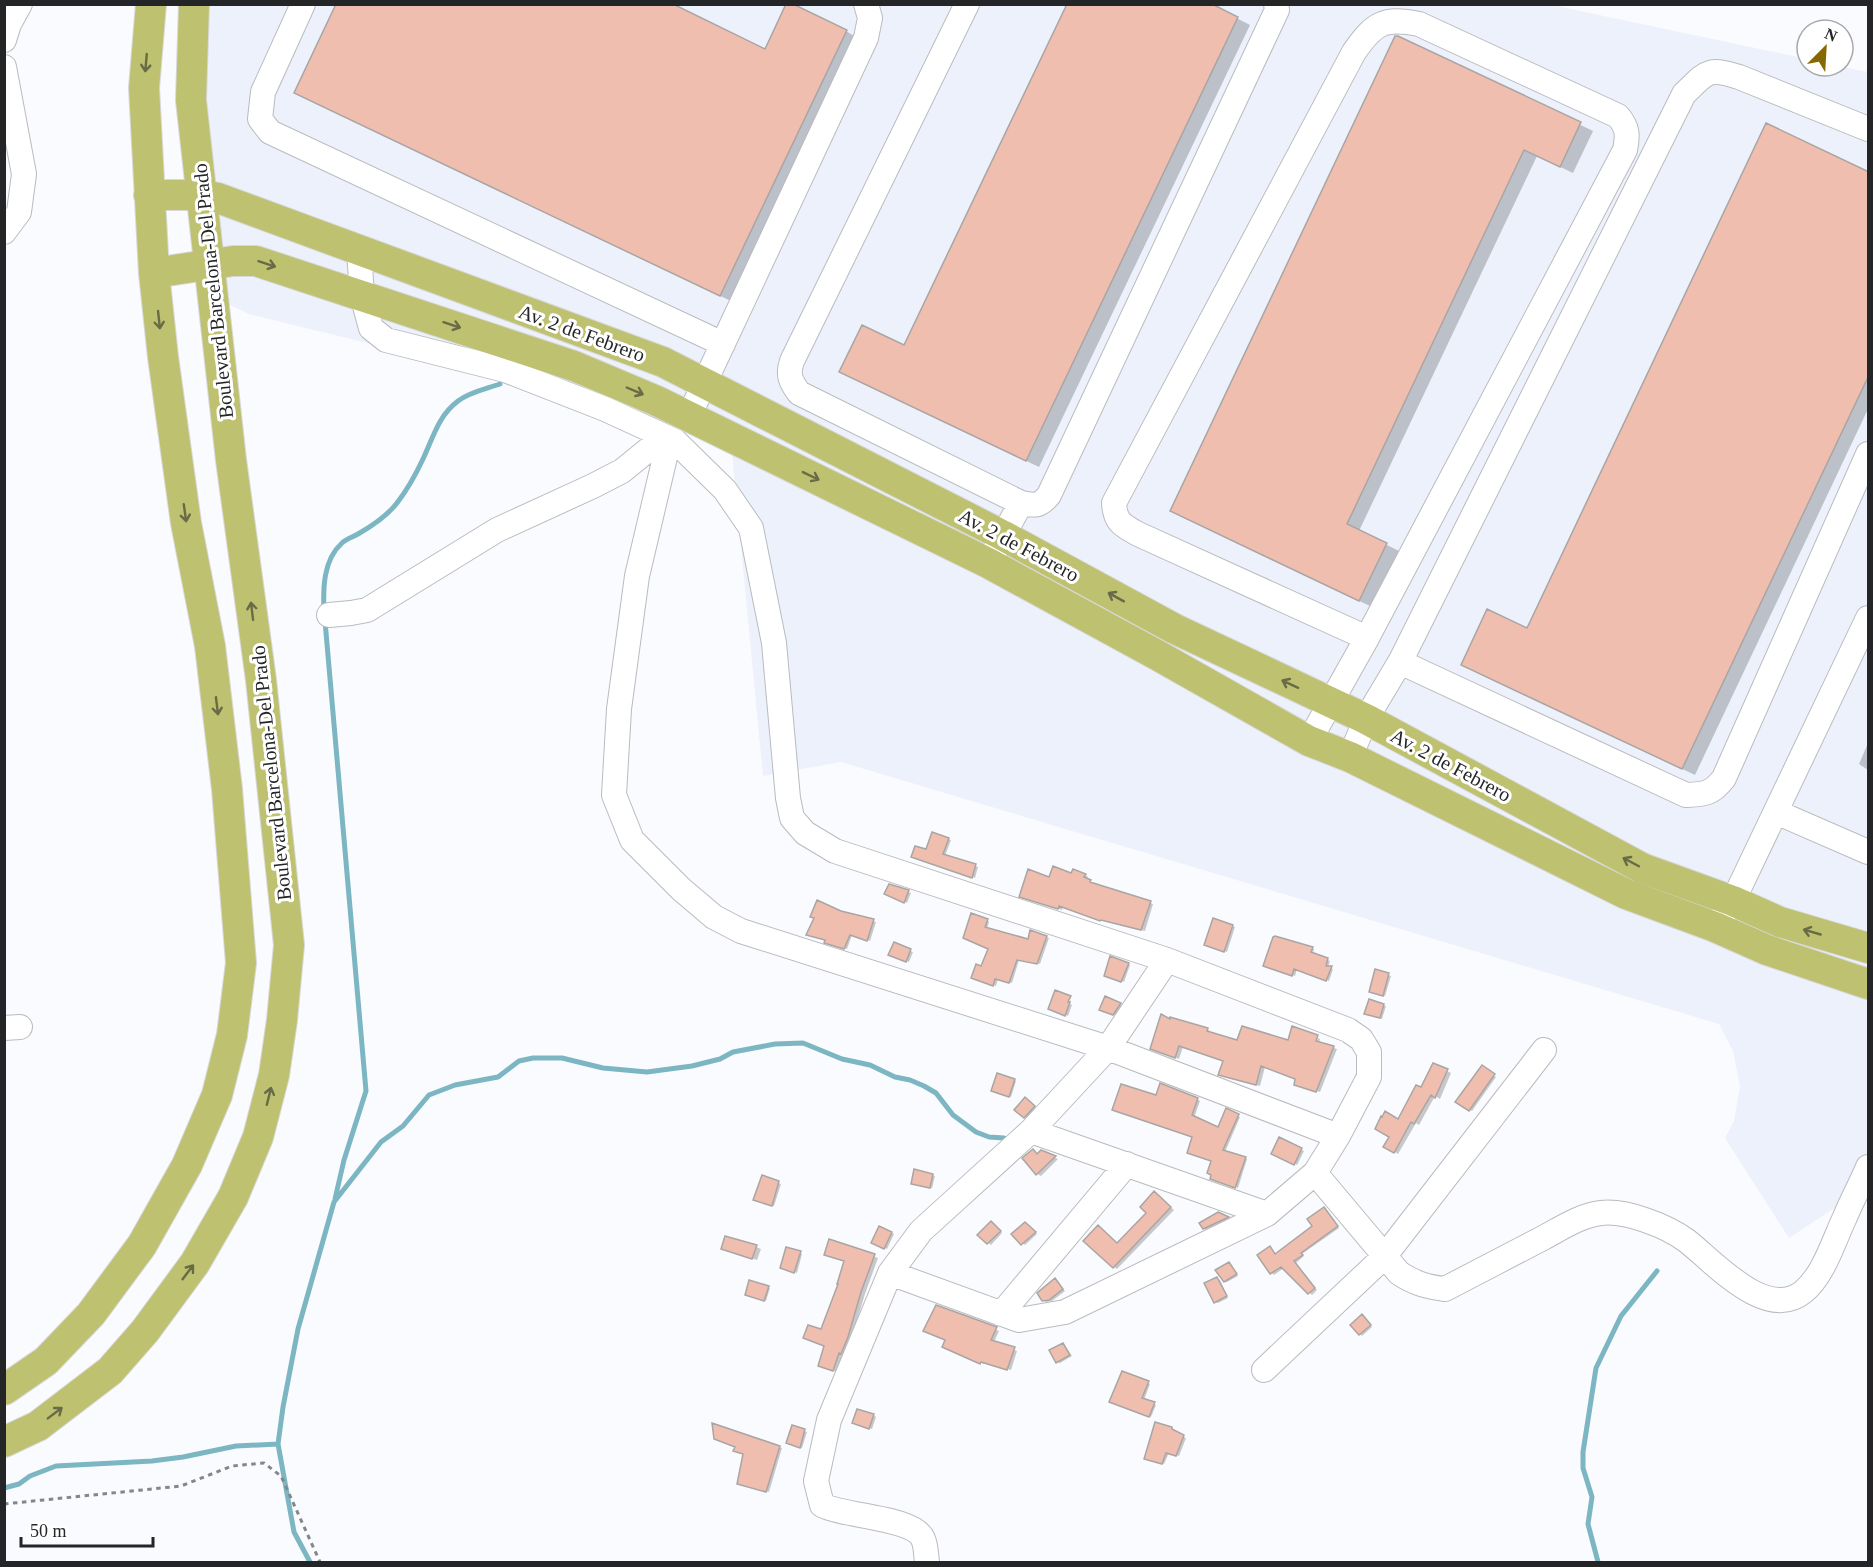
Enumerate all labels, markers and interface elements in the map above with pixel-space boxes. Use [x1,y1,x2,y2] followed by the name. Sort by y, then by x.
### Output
[1795,18,1855,78] north arrow
[1822,25,1840,45] text: N
[140,52,151,72] one-way arrow
[189,162,237,420] street label: Boulevard Barcelona-Del Prado
[257,259,276,270] one-way arrow
[516,300,648,366] street label: Av. 2 de Febrero
[154,310,165,330] one-way arrow
[442,320,461,331] one-way arrow
[626,387,644,398] one-way arrow
[801,470,819,482] one-way arrow
[180,503,191,523] one-way arrow
[955,504,1083,586] street label: Av. 2 de Febrero
[1108,591,1125,603] one-way arrow
[247,601,258,621] one-way arrow
[247,644,295,902] street label: Boulevard Barcelona-Del Prado
[1282,678,1300,690] one-way arrow
[212,695,223,715] one-way arrow
[1387,724,1515,806] street label: Av. 2 de Febrero
[1623,856,1640,868] one-way arrow
[1803,926,1822,937] one-way arrow
[264,1087,275,1106] one-way arrow
[182,1265,195,1281] one-way arrow
[47,1406,63,1419] one-way arrow
[21,1510,153,1548] scale bar
[30,1521,67,1541] text: 50 m

